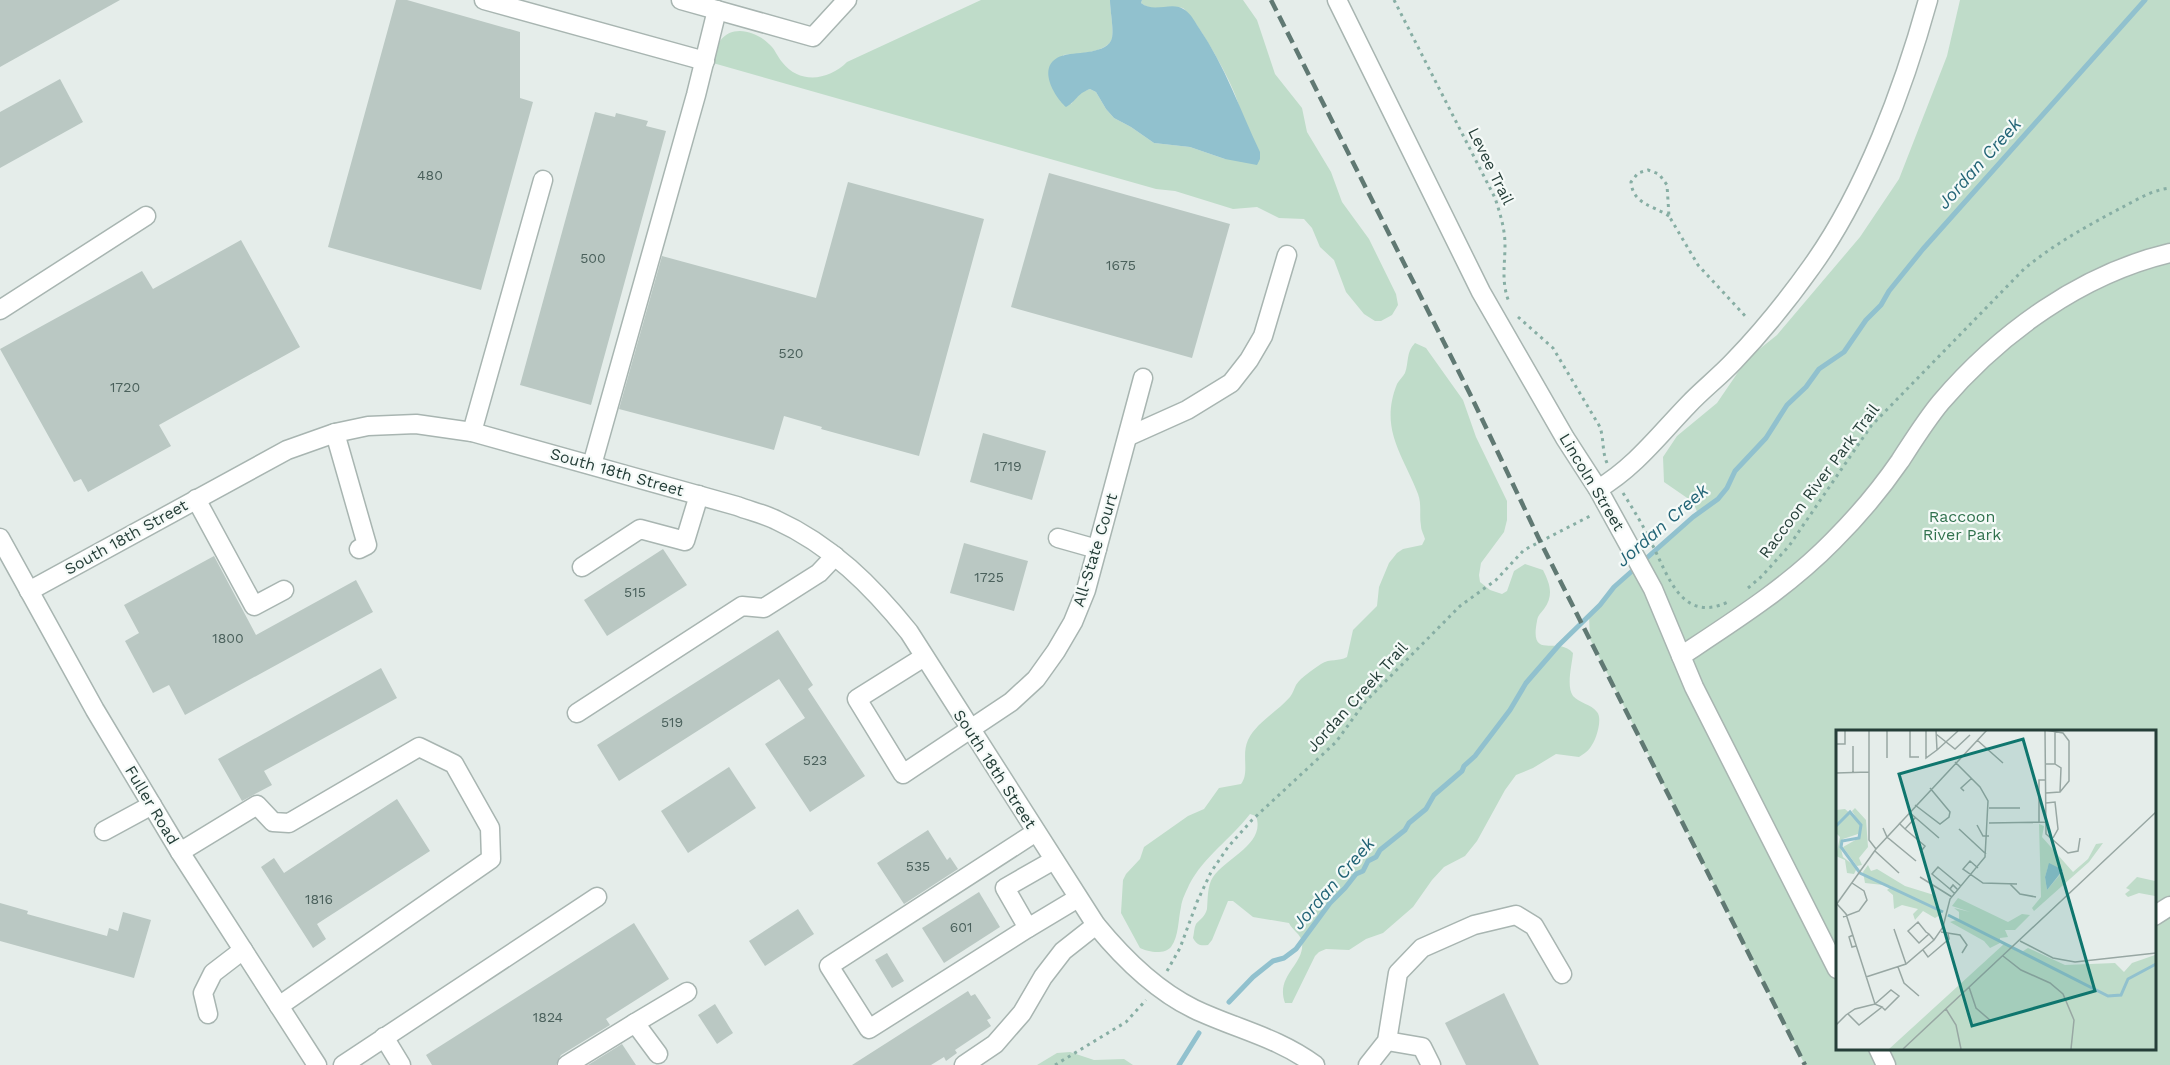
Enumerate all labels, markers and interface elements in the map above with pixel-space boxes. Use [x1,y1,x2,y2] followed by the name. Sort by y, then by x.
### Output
[1933,112,2026,213] water label: Jordan Creek
[1464,124,1518,208] street label: Levee Trail
[417,167,443,183] house number: 480
[580,250,606,266] house number: 500
[1106,257,1136,273] house number: 1675
[778,345,804,361] house number: 520
[110,379,140,395] house number: 1720
[1755,400,1883,562] street label: Raccoon River Park Trail
[1555,430,1629,535] street label: Lincoln Street
[548,444,686,500] street label: South 18th Street
[994,458,1022,474] house number: 1719
[1612,478,1713,571] water label: Jordan Creek
[1069,491,1121,609] street label: All-State Court
[61,495,191,579] street label: South 18th Street
[1923,507,2001,544] park label: Raccoon River Park
[974,569,1004,585] house number: 1725
[624,584,646,600] house number: 515
[212,630,244,646] house number: 1800
[1303,638,1412,756] street label: Jordan Creek Trail
[950,706,1041,832] street label: South 18th Street
[661,714,683,730] house number: 519
[1836,730,2155,1050] inset map
[803,752,827,768] house number: 523
[121,762,183,848] street label: Fuller Road
[1287,832,1380,933] water label: Jordan Creek
[906,858,930,874] house number: 535
[305,891,333,907] house number: 1816
[950,919,972,935] house number: 601
[533,1009,563,1025] house number: 1824

